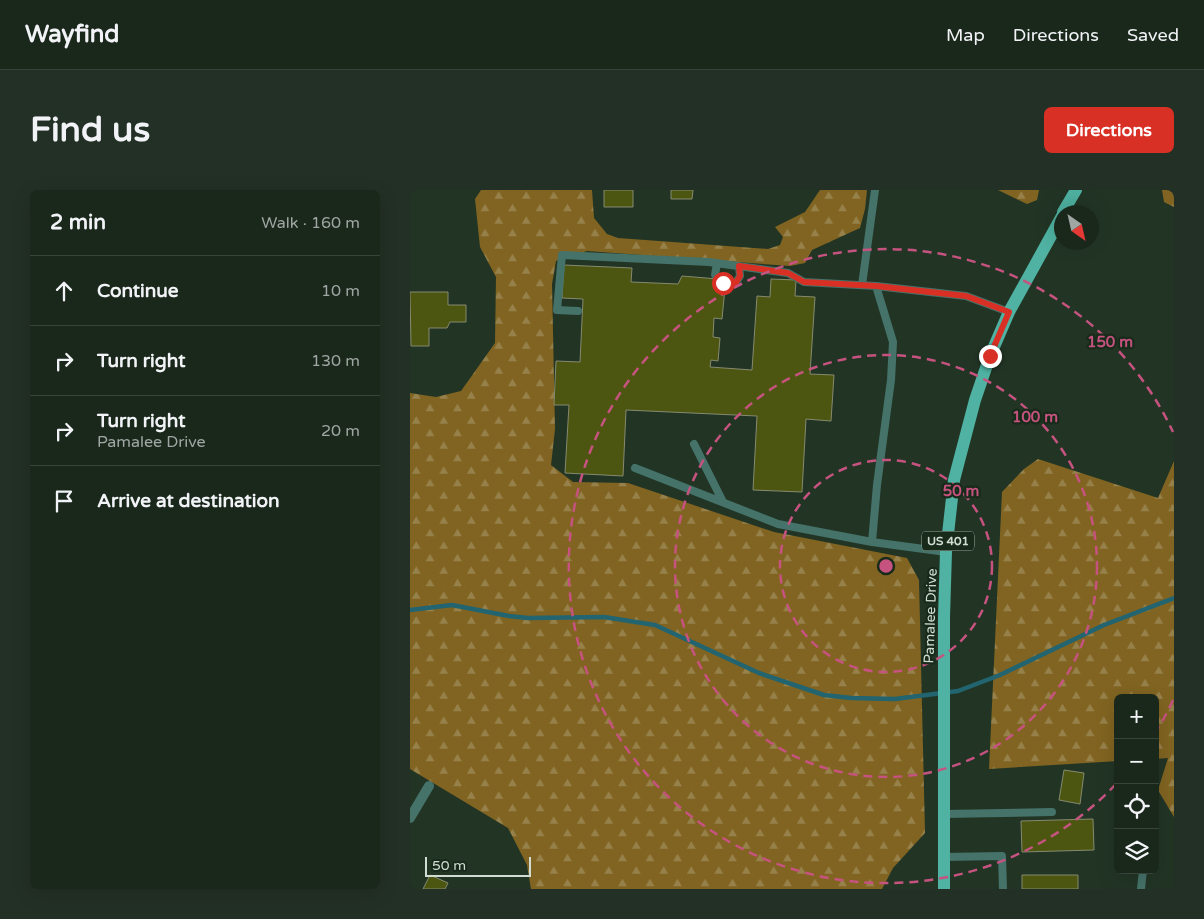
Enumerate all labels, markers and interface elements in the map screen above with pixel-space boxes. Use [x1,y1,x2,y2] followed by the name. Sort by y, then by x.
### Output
[25,20,120,49] text: Wayfind
[946,24,985,46] text: Map
[1013,24,1099,46] text: Directions
[1127,24,1179,46] text: Saved
[1044,107,1174,153] button: Directions
[30,109,150,151] text: Find us
[1054,205,1099,250] north arrow
[50,210,106,235] text: 2 min
[261,213,360,233] text: Walk · 160 m
[712,272,735,295] route start
[50,277,78,305] icon: ahead
[97,280,179,302] text: Continue
[321,281,360,301] text: 10 m
[1087,333,1133,351] text: 150 m
[979,345,1002,368] route end
[50,347,78,375] icon: right
[97,350,185,372] text: Turn right
[311,351,360,371] text: 130 m
[1012,408,1058,426] text: 100 m
[97,410,185,432] text: Turn right
[50,417,78,445] icon: right
[321,421,360,441] text: 20 m
[97,432,206,452] text: Pamalee Drive
[943,482,979,500] text: 50 m
[50,487,78,515] icon: arrive
[97,490,280,512] text: Arrive at destination
[922,532,974,551] road number: US 401
[877,557,895,575] centre of rings
[920,568,941,664] street label: Pamalee Drive
[1114,694,1159,874] map controls
[1114,694,1159,739] button: +
[1114,739,1159,784] button: −
[1114,784,1159,829] button: locate
[1114,829,1159,874] button: layers
[425,854,531,877] scale bar
[432,857,466,874] text: 50 m

